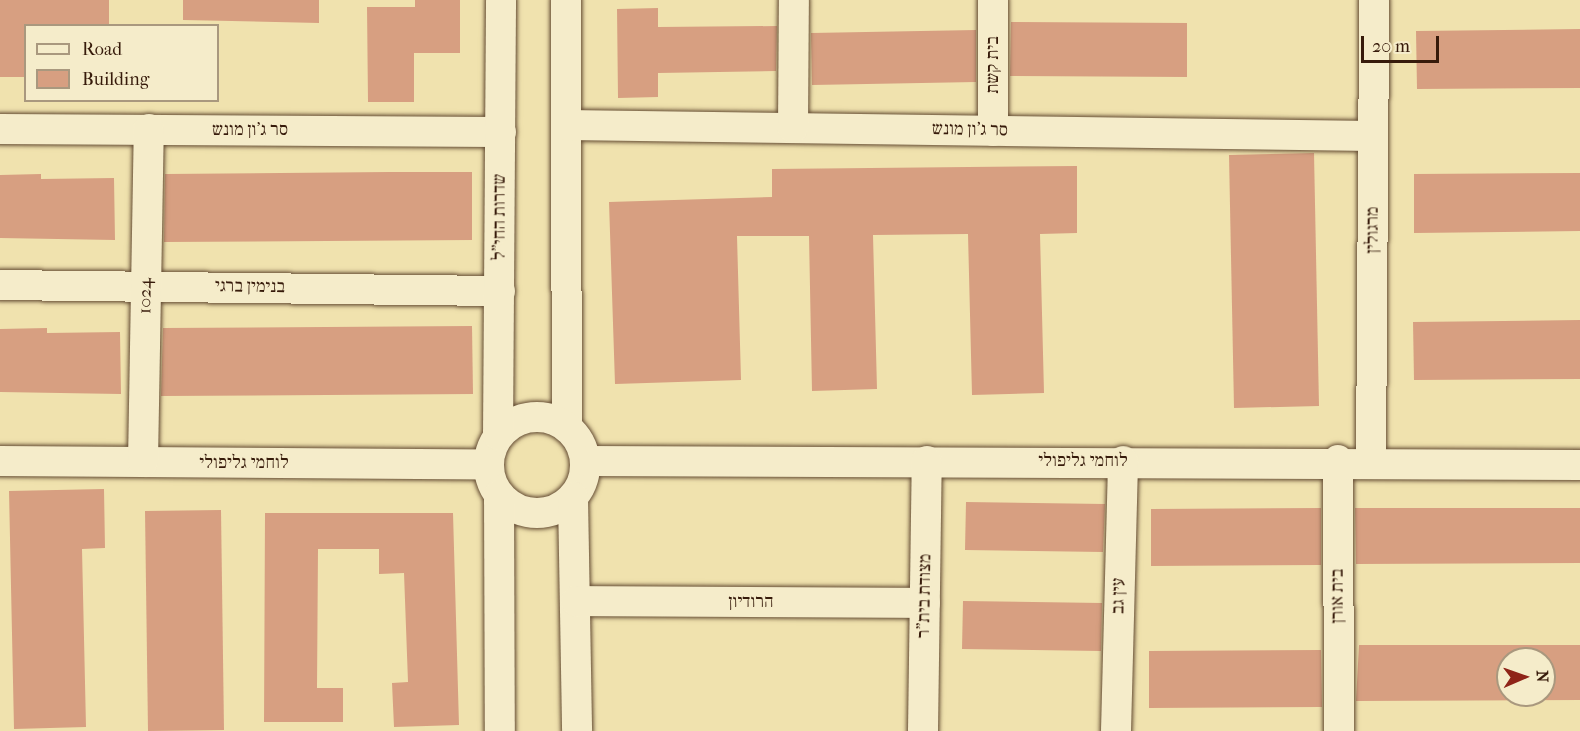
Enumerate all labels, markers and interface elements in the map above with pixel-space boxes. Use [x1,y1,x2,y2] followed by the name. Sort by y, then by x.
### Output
[24,24,219,102] legend
[1364,24,1442,62] scale bar
[982,36,1004,94] street label: בית קשת
[1372,36,1410,57] text: 20 m
[82,39,122,60] text: Road
[82,69,149,90] text: Building
[212,119,288,141] street label: סר ג'ון מונש
[932,119,1008,141] street label: סר ג'ון מונש
[489,174,511,260] street label: שדרות החי"ל
[1362,207,1384,253] street label: מרגולין
[215,276,285,298] street label: בנימין ברגי
[135,278,157,314] street label: 1024
[1038,450,1128,472] street label: לוחמי גליפולי
[199,452,289,474] street label: לוחמי גליפולי
[913,554,937,638] street label: מצודת בית"ר
[1327,569,1349,623] street label: בית אורן
[1108,578,1130,614] street label: עין גב
[728,591,774,613] street label: הרודיון
[1496,647,1556,707] north arrow
[1533,670,1552,683] text: N

